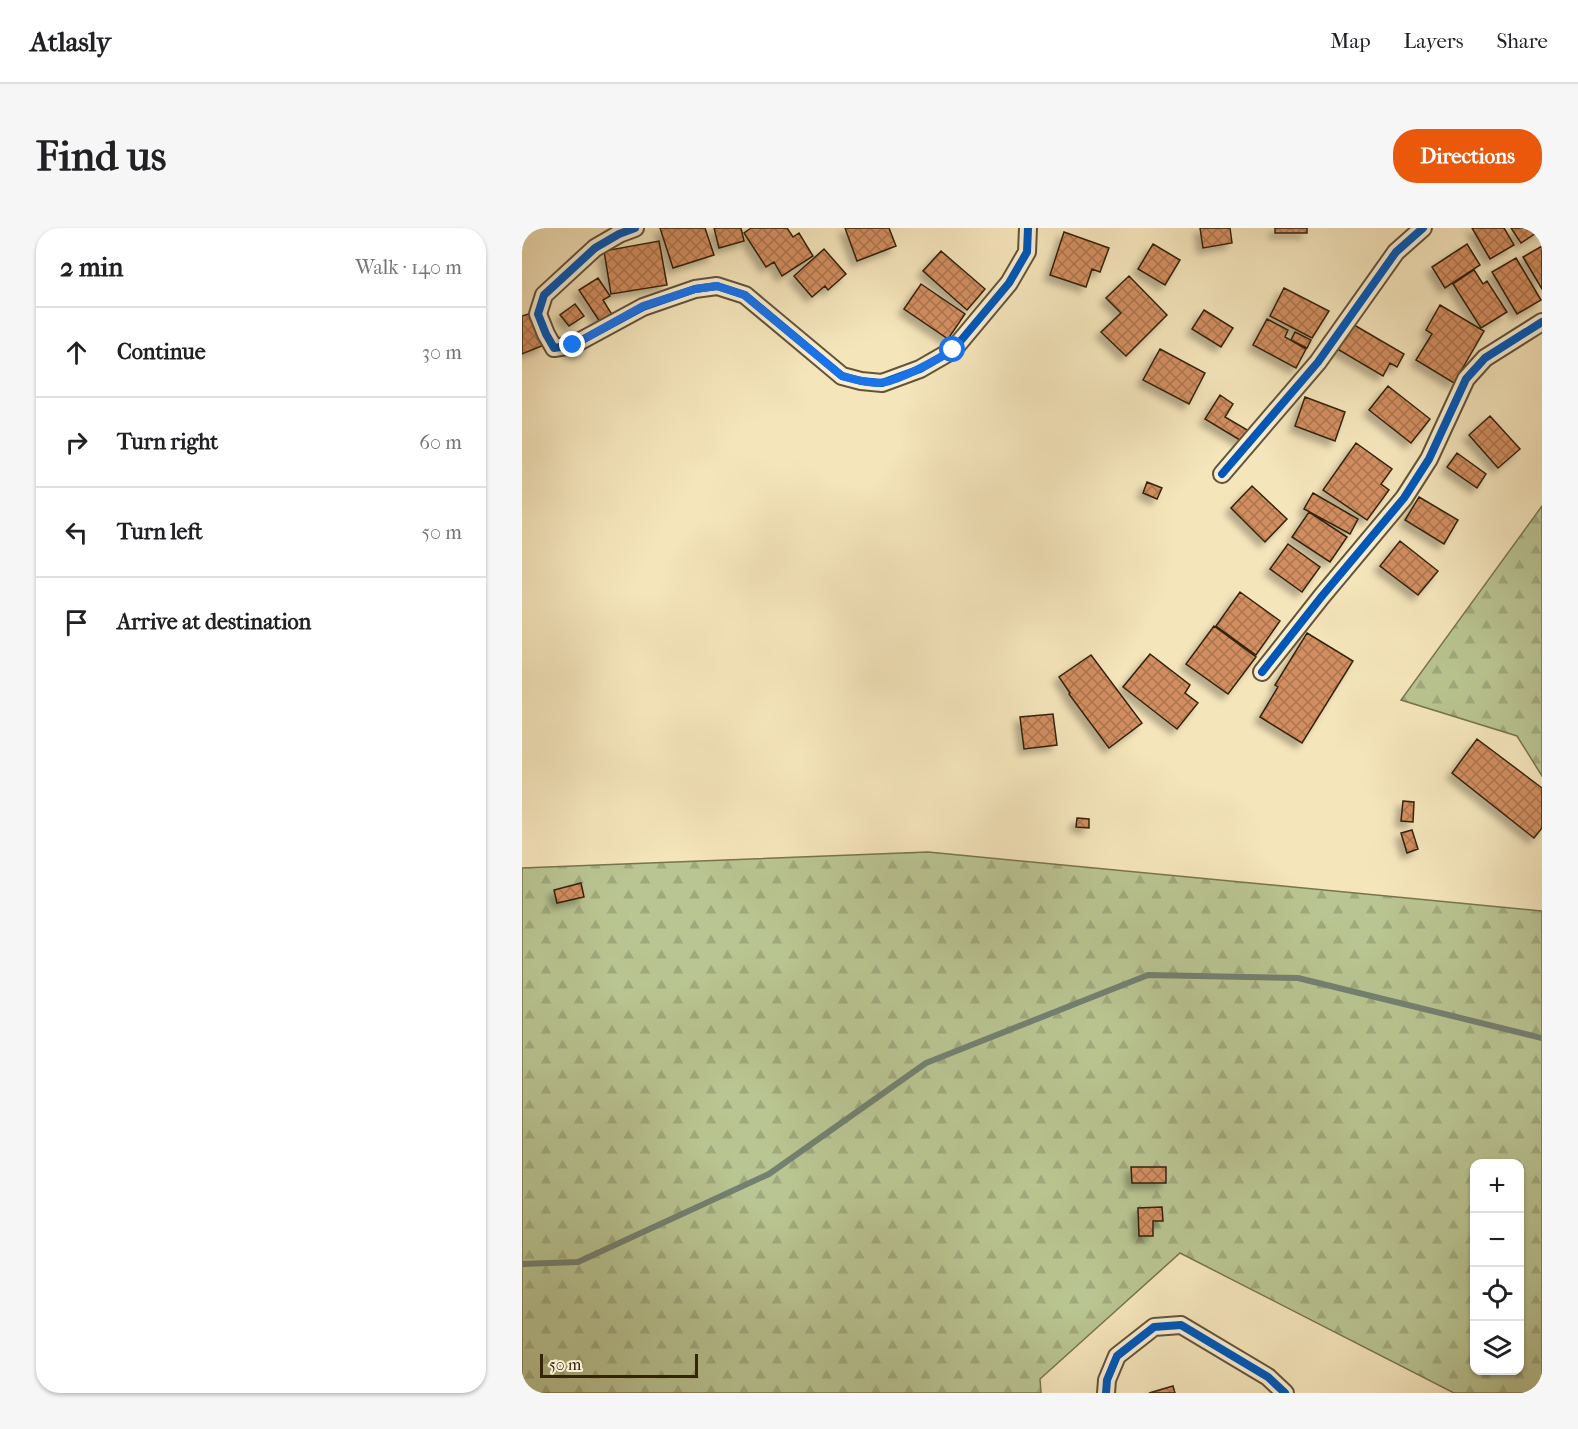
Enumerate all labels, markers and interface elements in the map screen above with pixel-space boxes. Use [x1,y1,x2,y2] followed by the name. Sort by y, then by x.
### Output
[30,25,111,58] text: Atlasly
[1330,29,1371,53] text: Map
[1404,29,1463,53] text: Layers
[1496,29,1548,53] text: Share
[1393,129,1542,183] button: Directions
[36,132,166,181] text: Find us
[60,252,123,283] text: 2 min
[355,256,462,279] text: Walk · 140 m
[559,331,585,357] route end
[60,336,93,369] icon: ahead
[939,336,965,362] route start
[117,339,206,365] text: Continue
[422,341,462,364] text: 30 m
[60,426,93,459] icon: right
[117,429,218,455] text: Turn right
[419,431,462,454] text: 60 m
[60,516,93,549] icon: left
[117,519,203,545] text: Turn left
[421,521,462,544] text: 50 m
[60,606,93,639] icon: arrive
[117,609,311,635] text: Arrive at destination
[1470,1159,1524,1375] map controls
[1470,1159,1524,1213] button: +
[1470,1213,1524,1267] button: −
[1470,1267,1524,1321] button: locate
[1470,1321,1524,1375] button: layers
[540,1351,698,1378] scale bar
[549,1355,581,1374] text: 50 m

